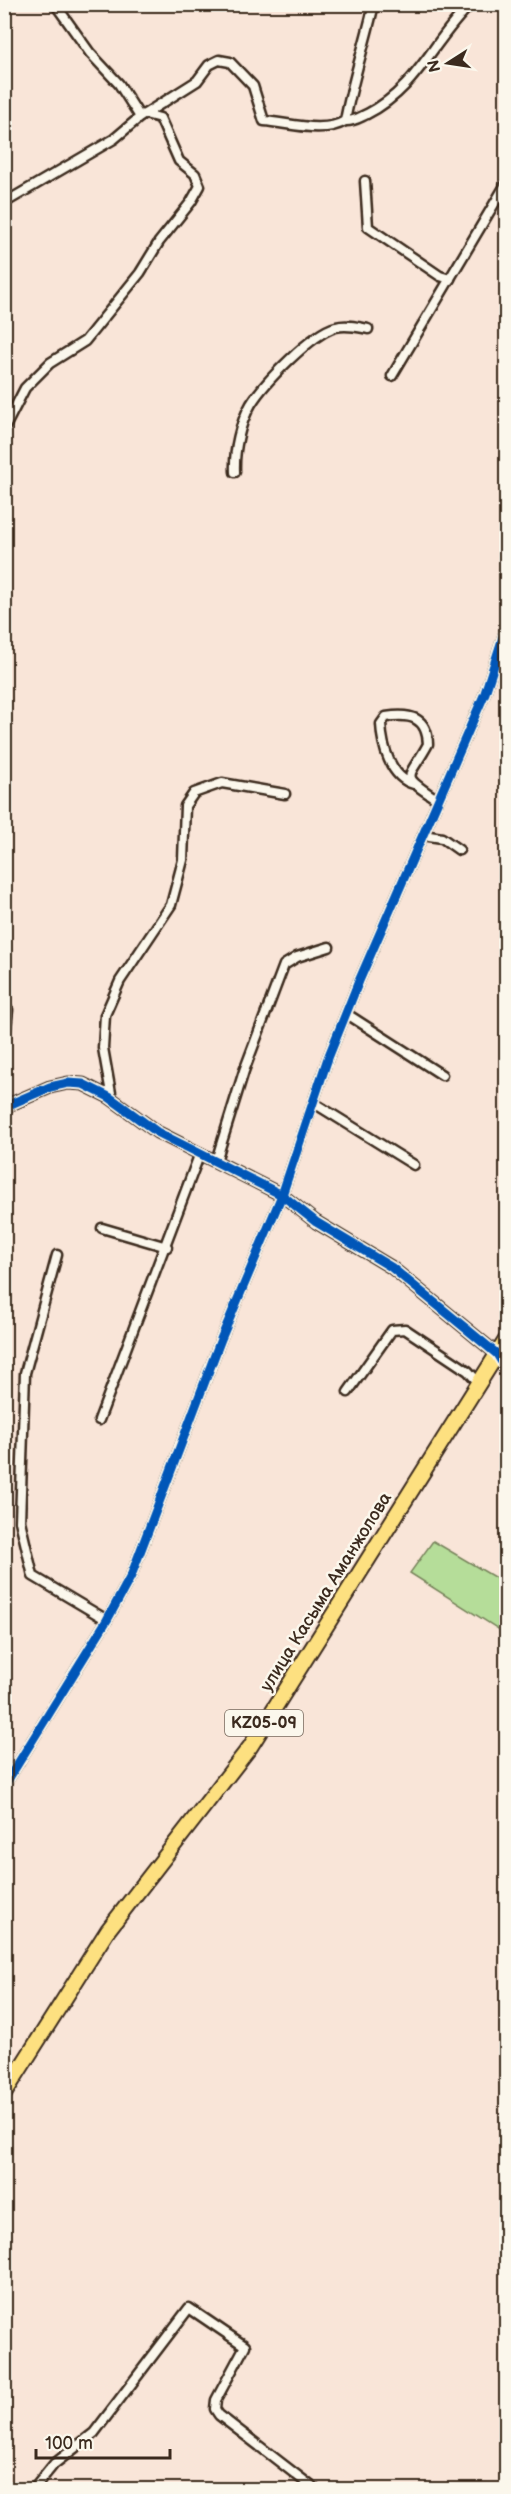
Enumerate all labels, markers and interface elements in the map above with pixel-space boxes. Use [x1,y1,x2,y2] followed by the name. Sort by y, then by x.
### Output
[418,33,478,93] north arrow
[424,58,445,74] text: N
[256,1488,396,1695] street label: улица Касыма Аманжолова
[225,1710,303,1736] road number: KZ05-09
[36,2422,170,2460] scale bar
[45,2433,93,2454] text: 100 m

